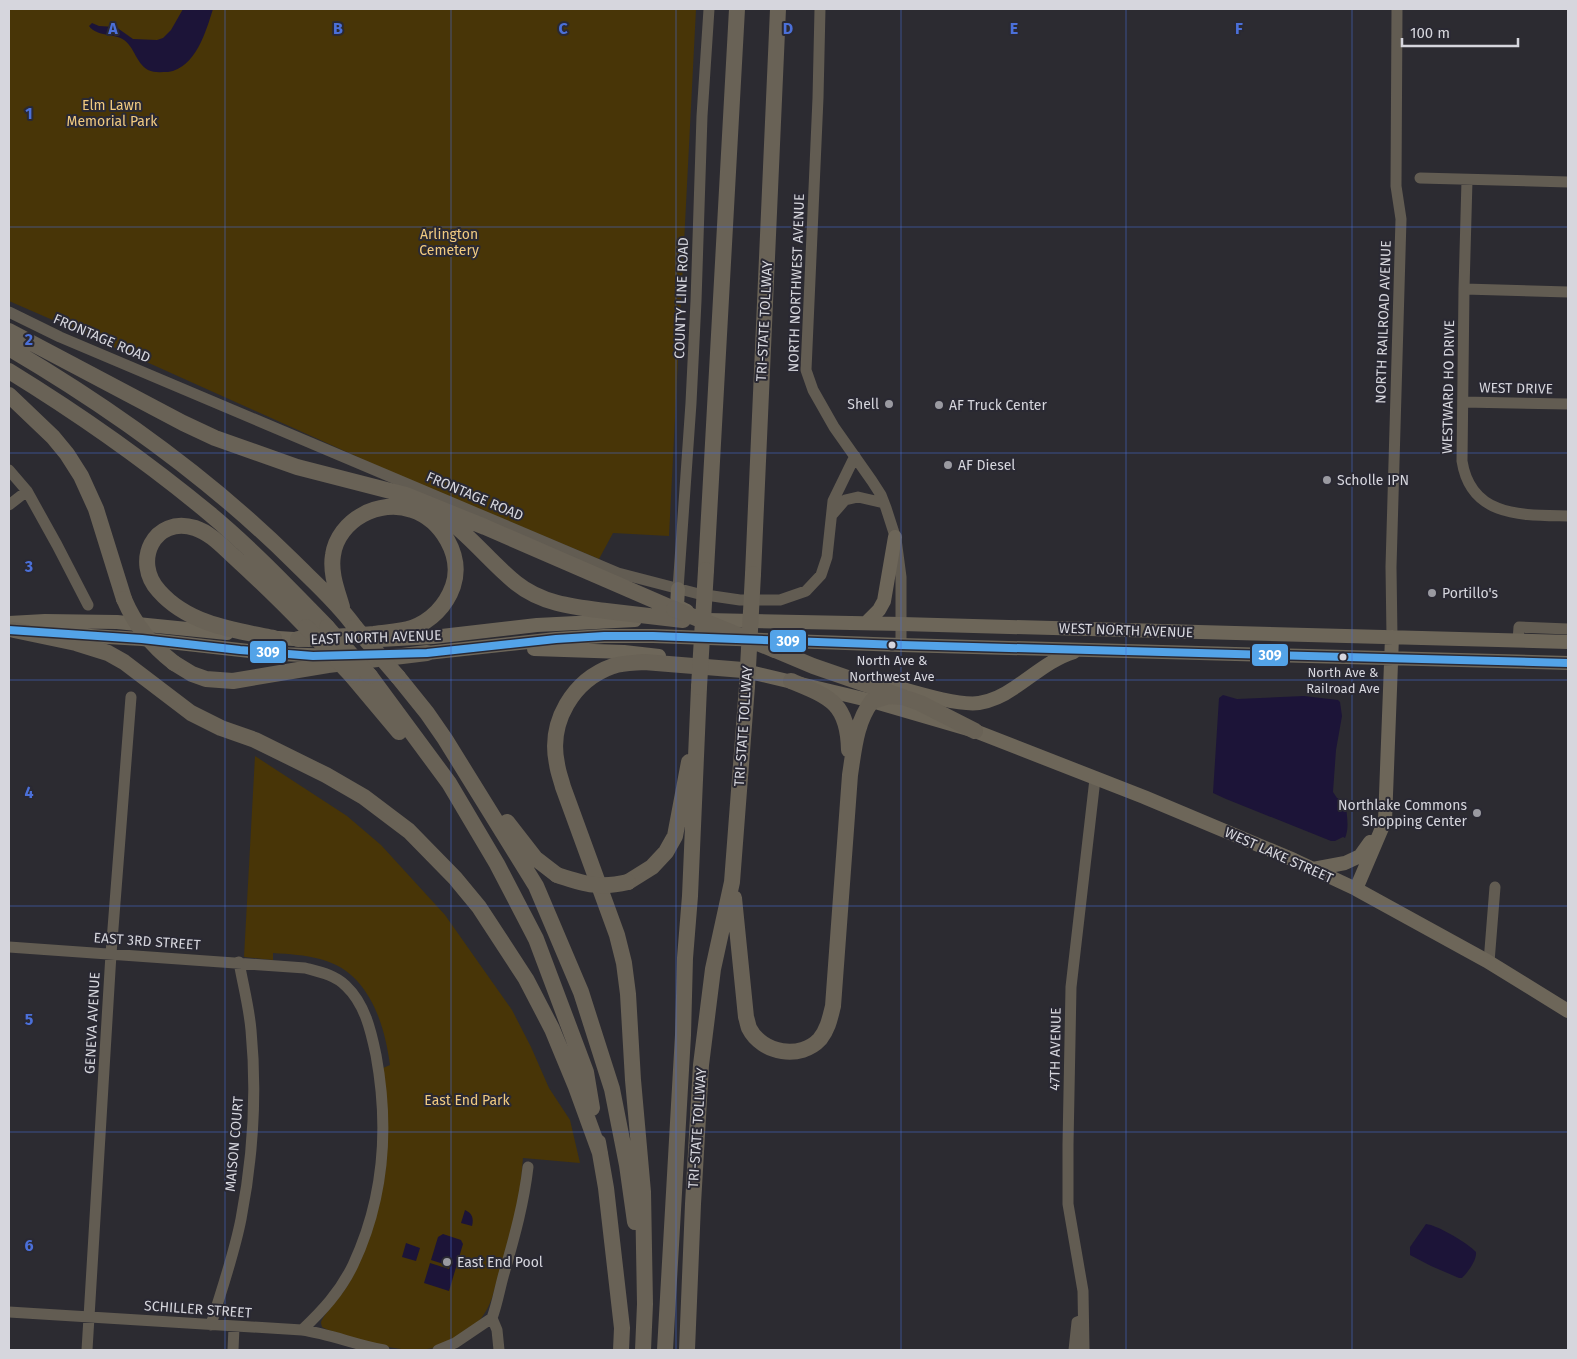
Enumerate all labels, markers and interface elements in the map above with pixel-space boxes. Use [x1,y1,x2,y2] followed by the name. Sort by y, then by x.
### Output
[1402,15,1518,47] scale bar
[107,19,118,38] text: A
[333,19,343,38] text: B
[558,19,568,38] text: C
[783,19,793,38] text: D
[1010,19,1018,38] text: E
[1235,19,1243,38] text: F
[1410,24,1450,42] text: 100 m
[67,97,158,130] park label: Elm Lawn Memorial Park
[25,104,33,123] text: 1
[785,193,808,373] street label: NORTH NORTHWEST AVENUE
[419,226,479,259] park label: Arlington Cemetery
[671,237,692,359] street label: COUNTY LINE ROAD
[1372,240,1395,404] street label: NORTH RAILROAD AVENUE
[753,260,776,382] street label: TRI-STATE TOLLWAY
[51,310,153,367] street label: FRONTAGE ROAD
[1439,320,1458,454] street label: WESTWARD HO DRIVE
[25,330,33,349] text: 2
[1479,379,1553,398] street label: WEST DRIVE
[847,396,879,413] place label: Shell
[949,397,1047,414] place label: AF Truck Center
[883,398,895,410] marker: Shell
[933,399,945,411] marker: AF Truck Center
[958,457,1015,474] place label: AF Diesel
[942,459,954,471] marker: AF Diesel
[424,468,526,525] street label: FRONTAGE ROAD
[1337,472,1409,489] place label: Scholle IPN
[1321,474,1333,486] marker: Scholle IPN
[24,557,33,576] text: 3
[1442,585,1498,602] place label: Portillo's
[1426,587,1438,599] marker: Portillo's
[1058,620,1193,641] street label: WEST NORTH AVENUE
[310,627,442,648] street label: EAST NORTH AVENUE
[769,629,807,653] line badge: 309
[775,633,800,650] text: 309
[249,640,287,664] line badge: 309
[887,640,897,650] marker: North Ave & Northwest Ave
[1251,643,1289,667] line badge: 309
[255,644,280,661] text: 309
[1257,647,1282,664] text: 309
[1338,652,1348,662] marker: North Ave & Railroad Ave
[849,653,935,684] place label: North Ave & Northwest Ave
[731,665,756,787] street label: TRI-STATE TOLLWAY
[1306,665,1380,696] place label: North Ave & Railroad Ave
[24,783,34,802] text: 4
[1338,797,1468,830] place label: Northlake Commons Shopping Center
[1471,807,1483,819] marker: Northlake Commons Shopping Center
[1222,824,1336,887] street label: WEST LAKE STREET
[93,929,202,954] street label: EAST 3RD STREET
[81,972,104,1074] street label: GENEVA AVENUE
[1046,1007,1065,1091] street label: 47TH AVENUE
[25,1010,34,1029] text: 5
[685,1067,710,1189] street label: TRI-STATE TOLLWAY
[424,1092,510,1109] park label: East End Park
[222,1095,247,1192] street label: MAISON COURT
[24,1236,34,1255] text: 6
[457,1254,543,1271] place label: East End Pool
[441,1256,453,1268] marker: East End Pool
[144,1297,253,1322] street label: SCHILLER STREET

